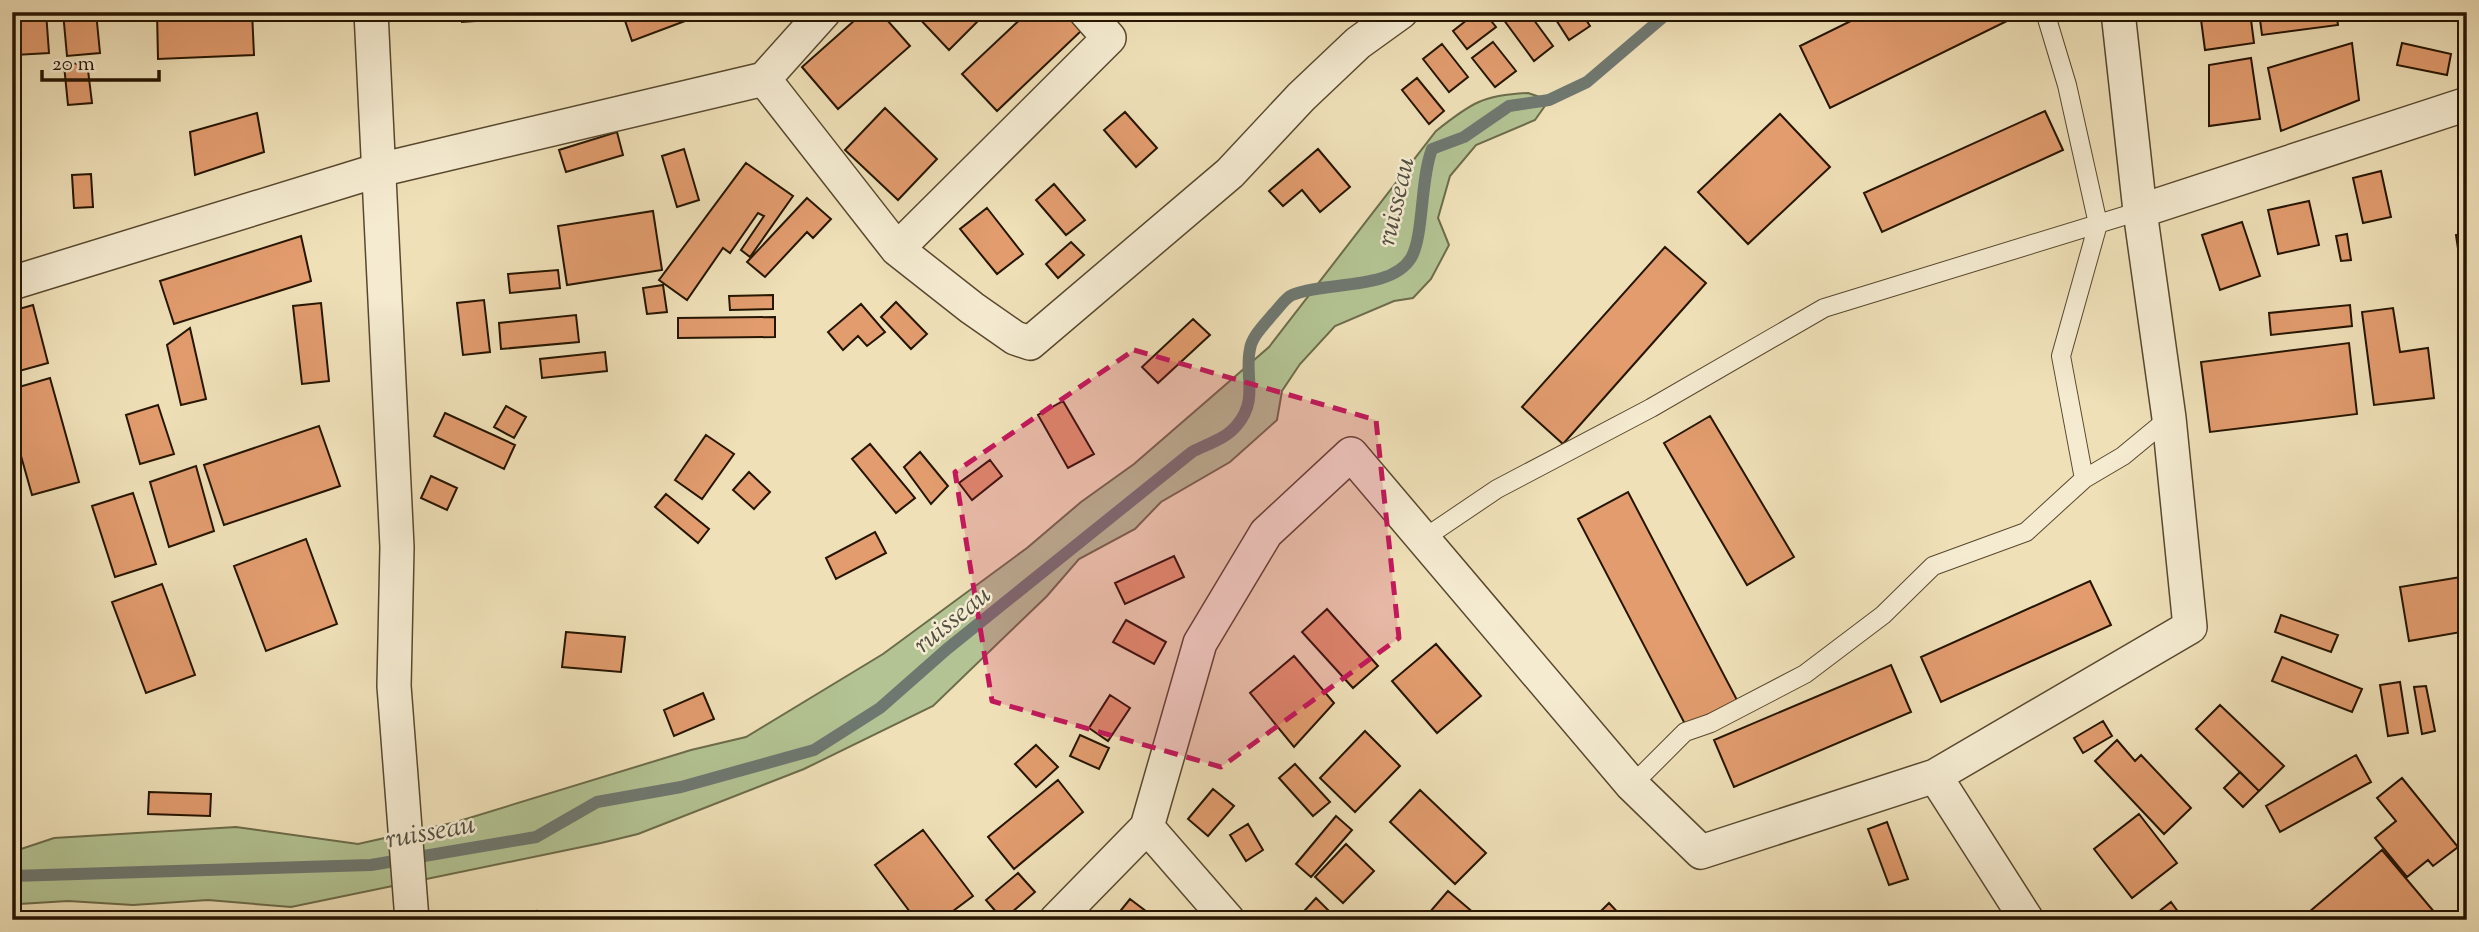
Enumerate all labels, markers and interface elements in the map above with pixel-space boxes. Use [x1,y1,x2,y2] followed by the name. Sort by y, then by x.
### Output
[42,38,159,82] scale bar
[52,50,95,80] text: 20 m
[1367,153,1427,250] water label: ruisseau
[905,576,1001,664] water label: ruisseau
[383,805,479,860] water label: ruisseau

